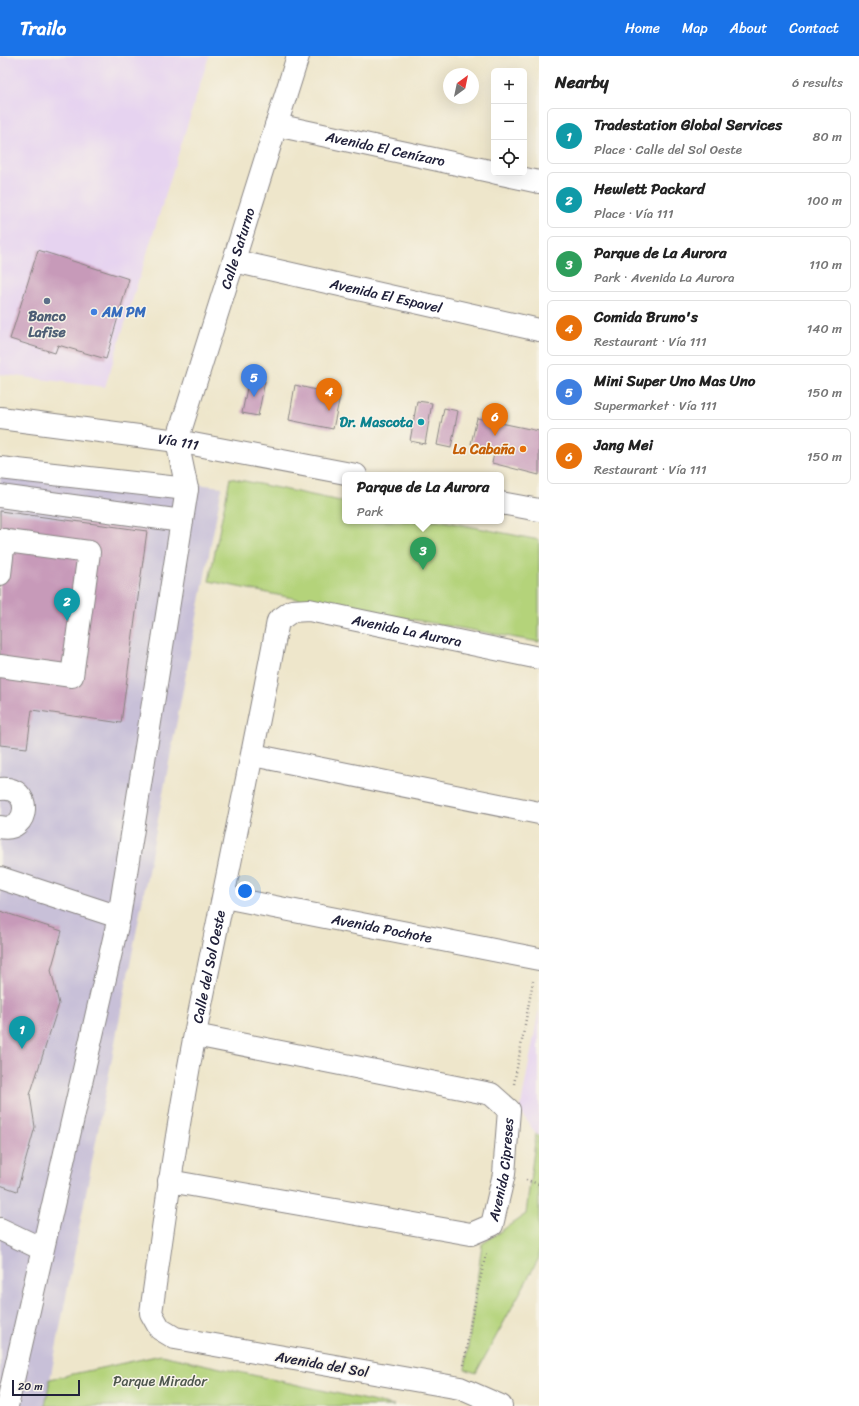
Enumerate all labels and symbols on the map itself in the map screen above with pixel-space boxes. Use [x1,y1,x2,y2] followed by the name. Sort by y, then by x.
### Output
[443,68,479,104] north arrow
[322,124,447,174] street label: Avenida El Cenízaro
[213,205,263,292] street label: Calle Saturno
[327,271,445,321] street label: Avenida El Espavel
[42,296,52,306] marker: Banco Lafise
[101,300,146,325] place label: AM PM
[28,304,67,345] place label: Banco Lafise
[89,307,99,317] marker: AM PM
[241,364,267,397] pin: 5
[316,378,342,411] pin: 4
[482,403,508,436] pin: 6
[339,410,414,435] place label: Dr. Mascota
[416,417,426,427] marker: Dr. Mascota
[157,427,201,458] street label: Vía 111
[453,437,515,462] place label: La Cabaña
[518,444,528,454] marker: La Cabaña
[410,537,436,570] pin: 3
[54,588,80,621] pin: 2
[349,607,464,655] street label: Avenida La Aurora
[235,881,255,901] your location
[328,906,435,951] street label: Avenida Pochote
[185,908,233,1026] street label: Calle del Sol Oeste
[9,1016,35,1049] pin: 1
[481,1116,521,1225] street label: Avenida Cipreses
[272,1344,372,1385] street label: Avenida del Sol
[113,1369,208,1394] park label: Parque Mirador
[12,1378,80,1397] scale bar

